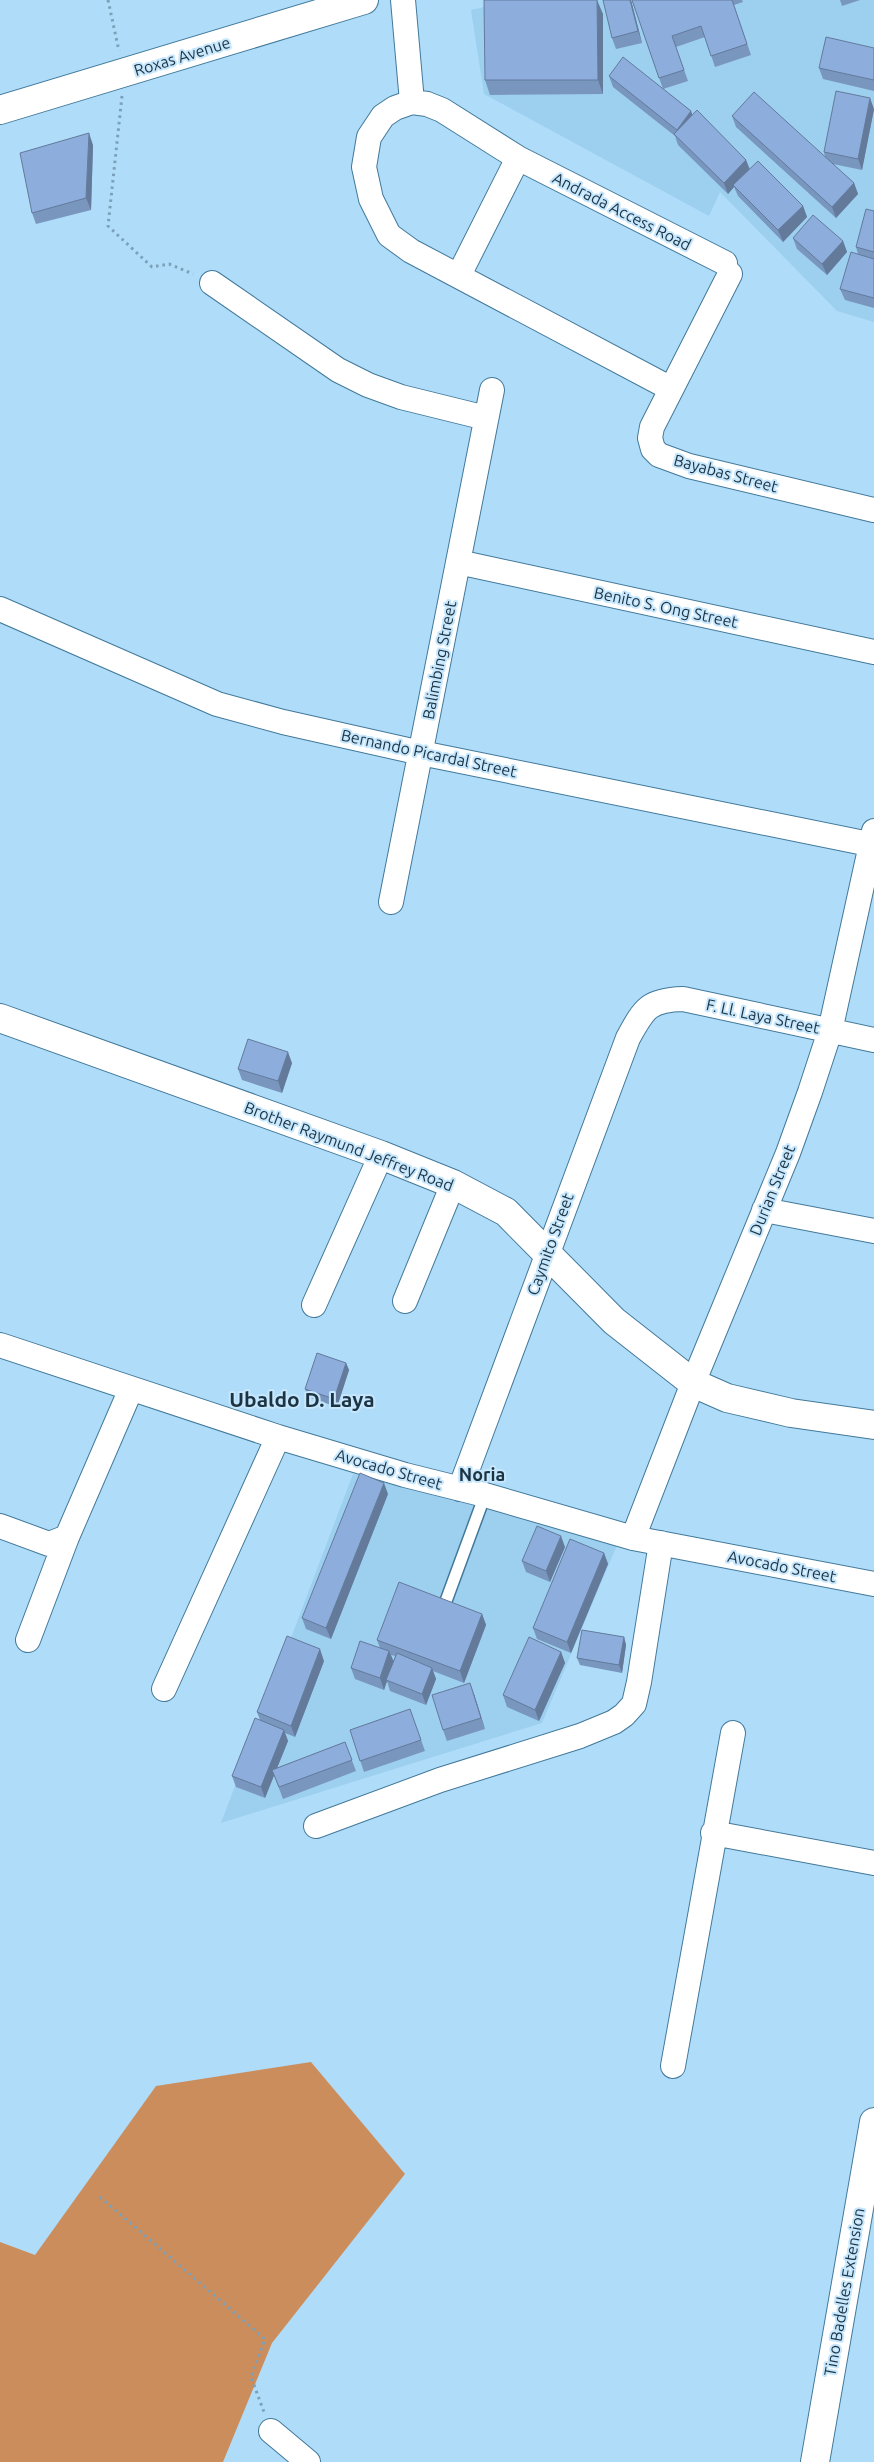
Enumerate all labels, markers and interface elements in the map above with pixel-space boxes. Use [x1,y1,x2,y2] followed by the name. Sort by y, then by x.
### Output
[132,33,232,79] street label: Roxas Avenue
[550,168,694,254] street label: Andrada Access Road
[672,450,781,496] street label: Bayabas Street
[592,583,740,631] street label: Benito S. Ong Street
[419,599,459,721] street label: Balimbing Street
[340,726,519,781] street label: Bernando Picardal Street
[705,995,822,1037] street label: F. Ll. Laya Street
[242,1098,456,1194] street label: Brother Raymund Jeffrey Road
[746,1141,799,1238] street label: Durian Street
[523,1190,577,1298] street label: Caymito Street
[229,1387,375,1411] district label: Ubaldo D. Laya
[334,1445,445,1493] street label: Avocado Street
[459,1464,505,1484] district label: Noria
[726,1547,838,1585] street label: Avocado Street
[820,2206,868,2378] street label: Tino Badelles Extension

